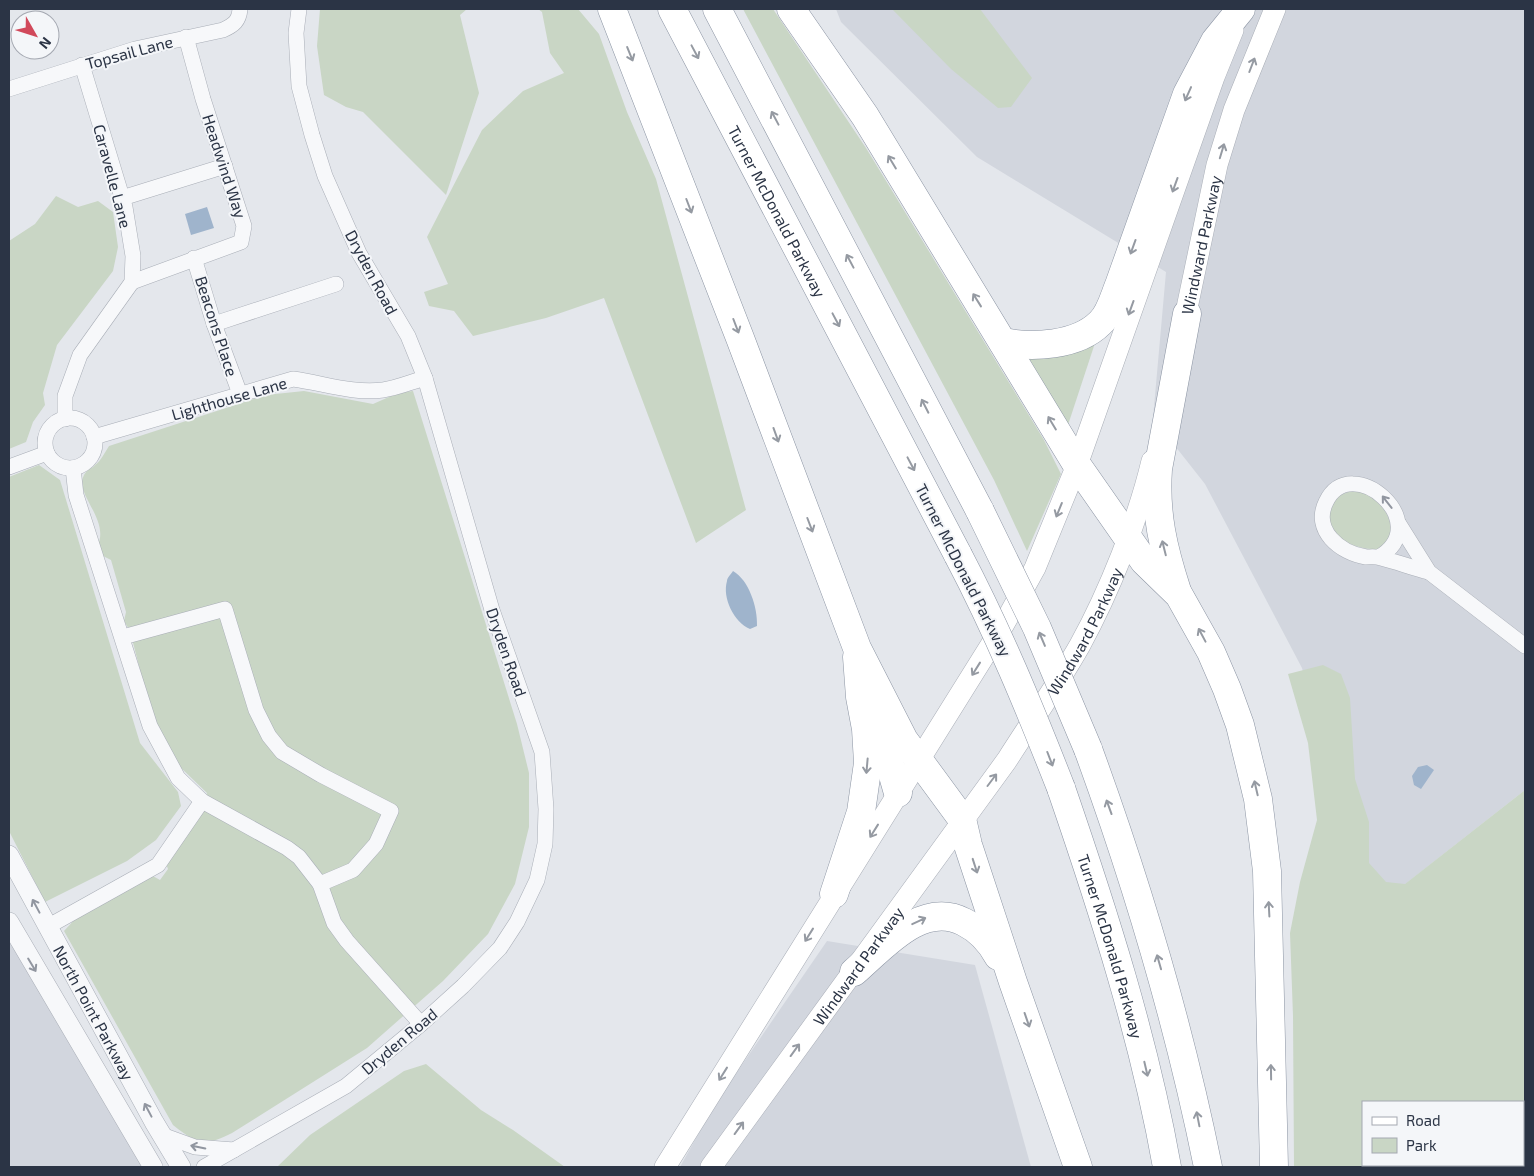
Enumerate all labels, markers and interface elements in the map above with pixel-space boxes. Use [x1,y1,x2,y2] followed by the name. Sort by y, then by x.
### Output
[10,10,60,60] north arrow
[83,31,175,73] street label: Topsail Lane
[36,34,55,53] text: N
[691,44,700,59] one-way arrow
[626,46,635,61] one-way arrow
[1247,58,1257,73] one-way arrow
[1183,86,1193,101] one-way arrow
[199,111,251,221] street label: Headwind Way
[769,111,779,125] one-way arrow
[90,122,136,230] street label: Caravelle Lane
[725,122,831,301] street label: Turner McDonald Parkway
[1217,143,1227,159] one-way arrow
[887,155,897,169] one-way arrow
[1176,173,1224,316] street label: Windward Parkway
[1170,177,1179,193] one-way arrow
[685,197,694,213] one-way arrow
[342,227,402,317] street label: Dryden Road
[1128,239,1137,254] one-way arrow
[845,254,855,269] one-way arrow
[192,273,242,379] street label: Beacons Place
[972,294,982,308] one-way arrow
[1126,299,1136,315] one-way arrow
[831,312,841,327] one-way arrow
[731,318,741,333] one-way arrow
[169,372,289,424] street label: Lighthouse Lane
[920,398,930,413] one-way arrow
[1047,416,1057,430] one-way arrow
[772,427,781,443] one-way arrow
[907,456,916,471] one-way arrow
[912,481,1016,660] street label: Turner McDonald Parkway
[1381,496,1392,509] one-way arrow
[1054,502,1064,517] one-way arrow
[806,516,815,532] one-way arrow
[1159,541,1168,557] one-way arrow
[1043,564,1126,698] street label: Windward Parkway
[483,605,531,699] street label: Dryden Road
[1197,628,1206,643] one-way arrow
[1037,632,1047,647] one-way arrow
[971,662,981,676] one-way arrow
[1046,751,1055,766] one-way arrow
[863,757,872,773] one-way arrow
[986,774,997,787] one-way arrow
[1251,780,1260,796] one-way arrow
[1104,800,1113,815] one-way arrow
[868,824,878,838] one-way arrow
[1075,852,1148,1041] street label: Turner McDonald Parkway
[971,858,980,873] one-way arrow
[31,899,41,914] one-way arrow
[808,902,907,1029] street label: Windward Parkway
[1264,902,1274,918] one-way arrow
[912,916,927,926] one-way arrow
[803,928,813,942] one-way arrow
[50,942,139,1083] street label: North Point Parkway
[1153,954,1163,970] one-way arrow
[28,958,38,972] one-way arrow
[357,1004,441,1078] street label: Dryden Road
[1023,1012,1032,1027] one-way arrow
[790,1044,801,1057] one-way arrow
[1141,1061,1151,1077] one-way arrow
[1267,1064,1276,1080] one-way arrow
[718,1066,728,1080] one-way arrow
[1362,1101,1524,1166] legend
[143,1103,152,1118] one-way arrow
[1406,1111,1441,1129] text: Road
[1193,1112,1202,1128] one-way arrow
[734,1121,744,1135] one-way arrow
[1406,1136,1437,1154] text: Park
[190,1142,206,1151] one-way arrow

